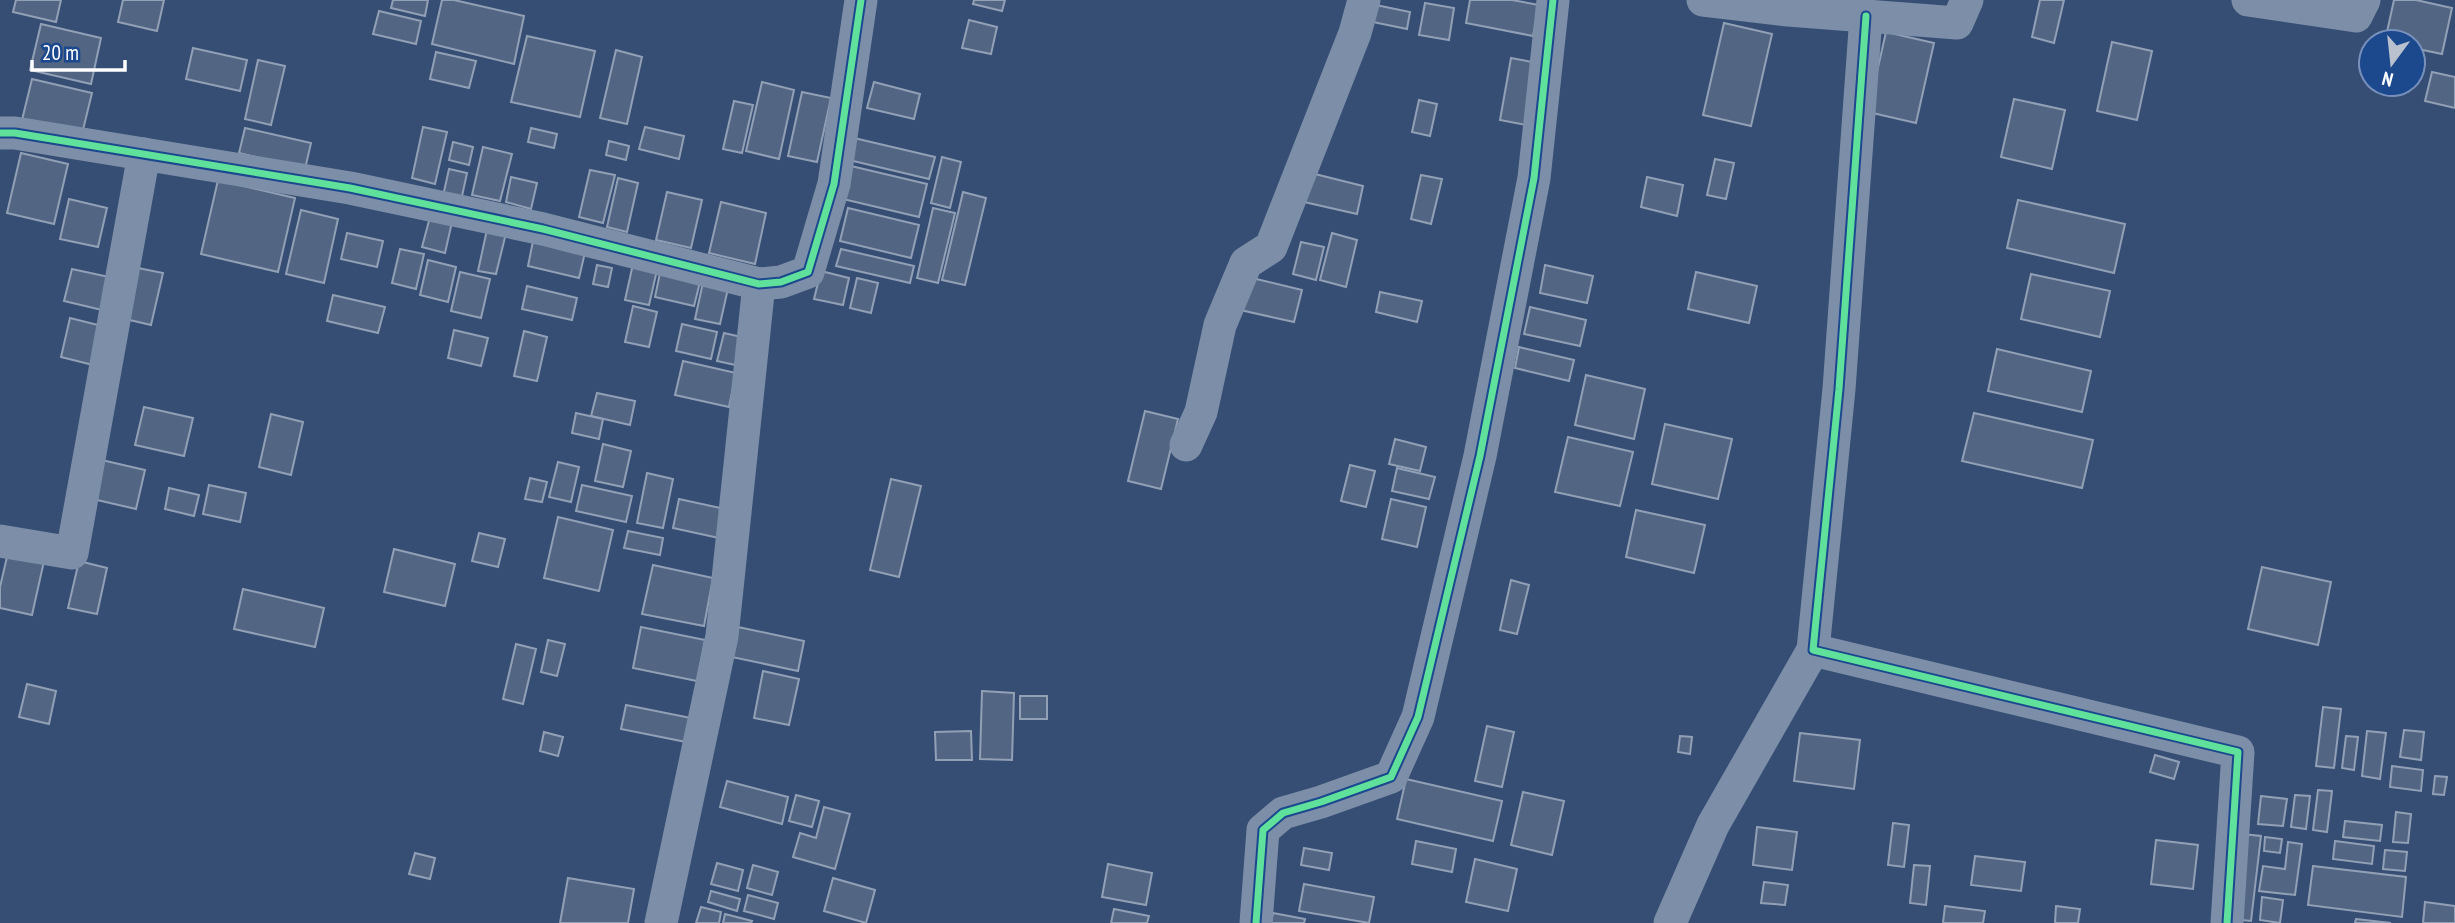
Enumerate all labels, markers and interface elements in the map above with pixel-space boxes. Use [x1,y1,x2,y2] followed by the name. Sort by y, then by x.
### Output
[32,28,124,72] scale bar
[2357,28,2427,98] north arrow
[42,39,79,66] text: 20 m
[2380,67,2396,92] text: N

